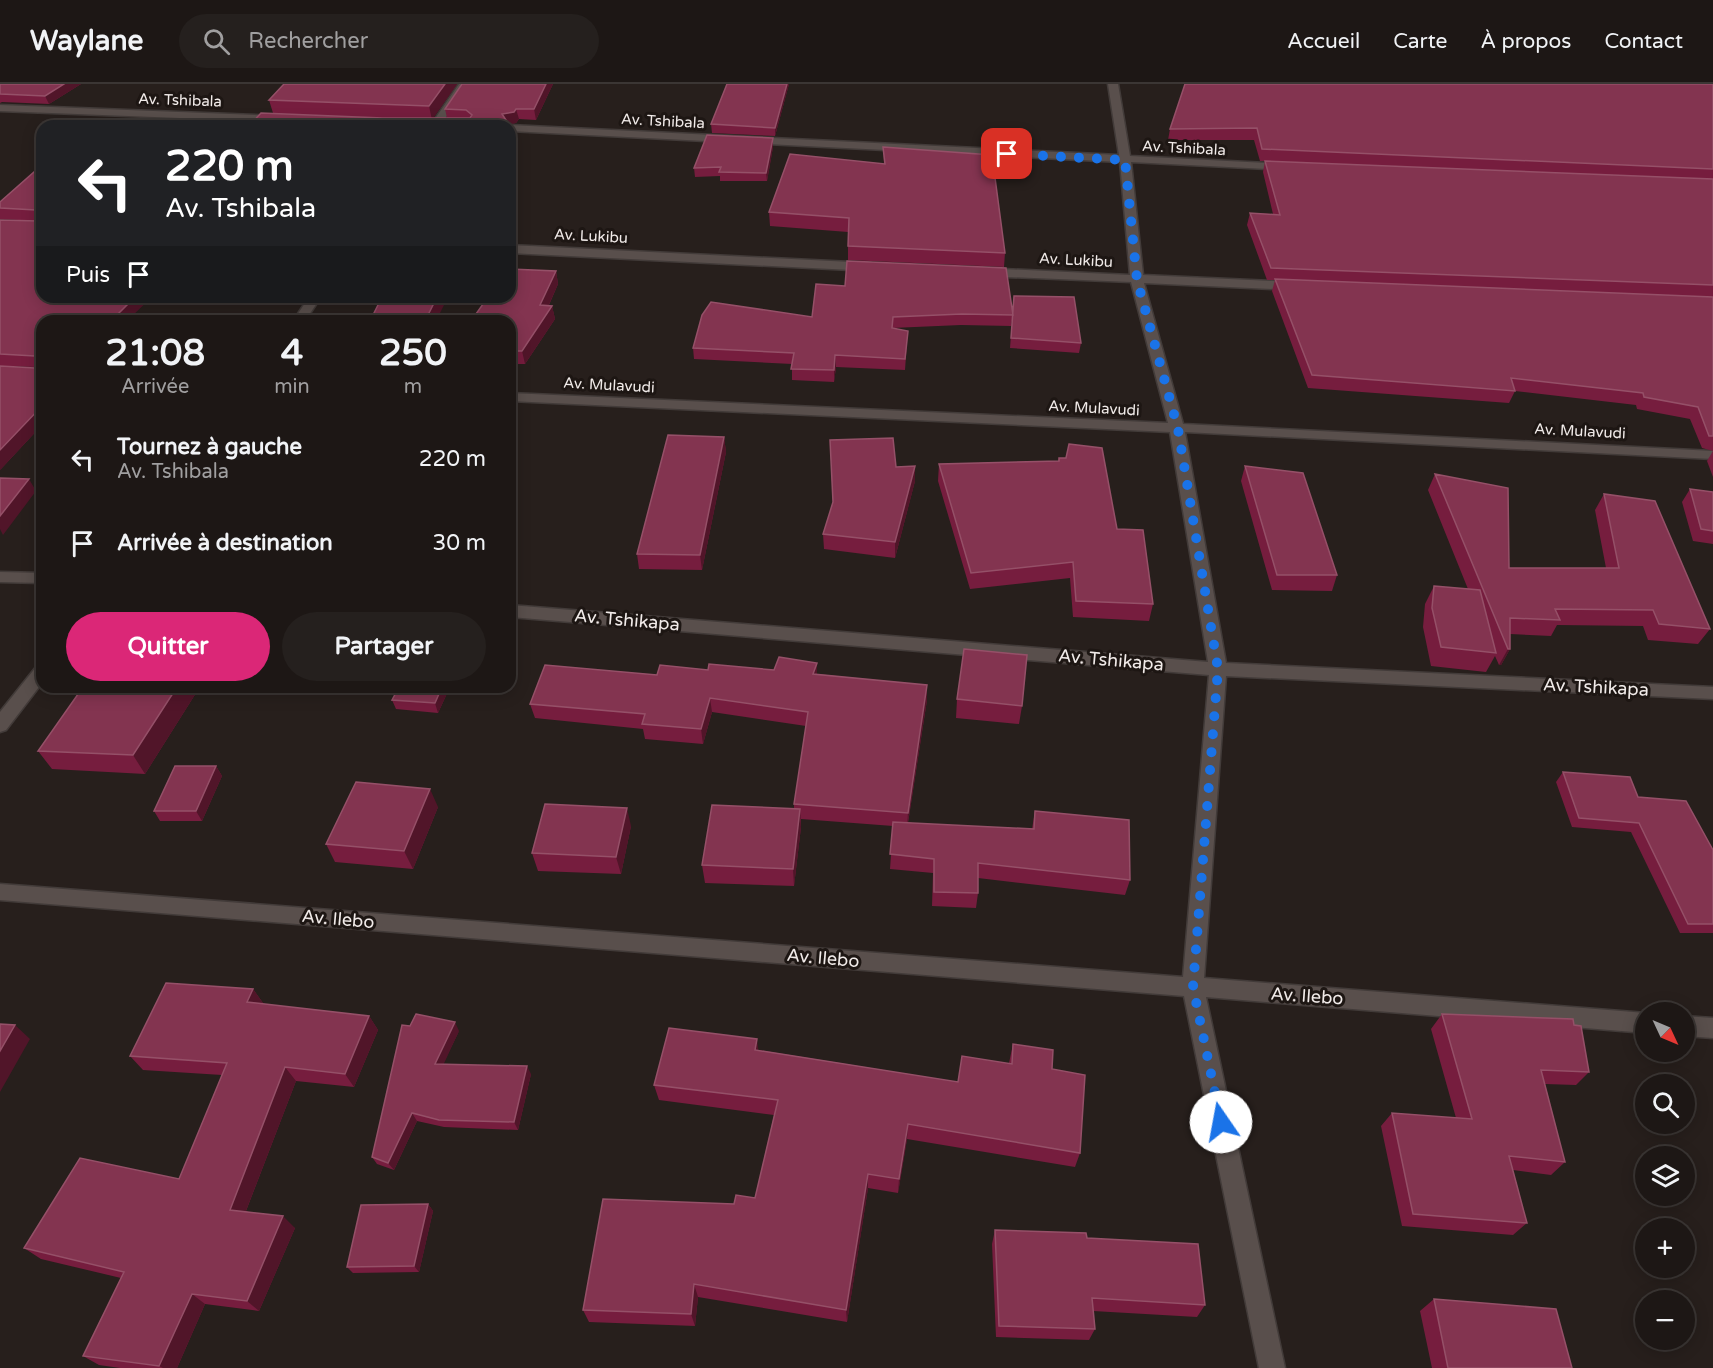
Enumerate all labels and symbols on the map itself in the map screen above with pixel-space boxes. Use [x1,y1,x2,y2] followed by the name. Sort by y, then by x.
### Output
[138,90,222,110] street label: Av. Tshibala
[621,110,705,132] street label: Av. Tshibala
[981,128,1032,179] pin
[1142,137,1226,159] street label: Av. Tshibala
[554,225,628,247] street label: Av. Lukibu
[1039,249,1113,271] street label: Av. Lukibu
[563,374,655,396] street label: Av. Mulavudi
[1048,397,1140,419] street label: Av. Mulavudi
[1534,420,1626,442] street label: Av. Mulavudi
[573,604,681,636] street label: Av. Tshikapa
[1057,644,1165,676] street label: Av. Tshikapa
[1543,673,1649,701] street label: Av. Tshikapa
[301,905,375,933] street label: Av. Ilebo
[786,944,860,972] street label: Av. Ilebo
[1270,982,1344,1010] street label: Av. Ilebo
[1635,1002,1695,1062] north arrow
[1189,1090,1253,1154] position arrow

